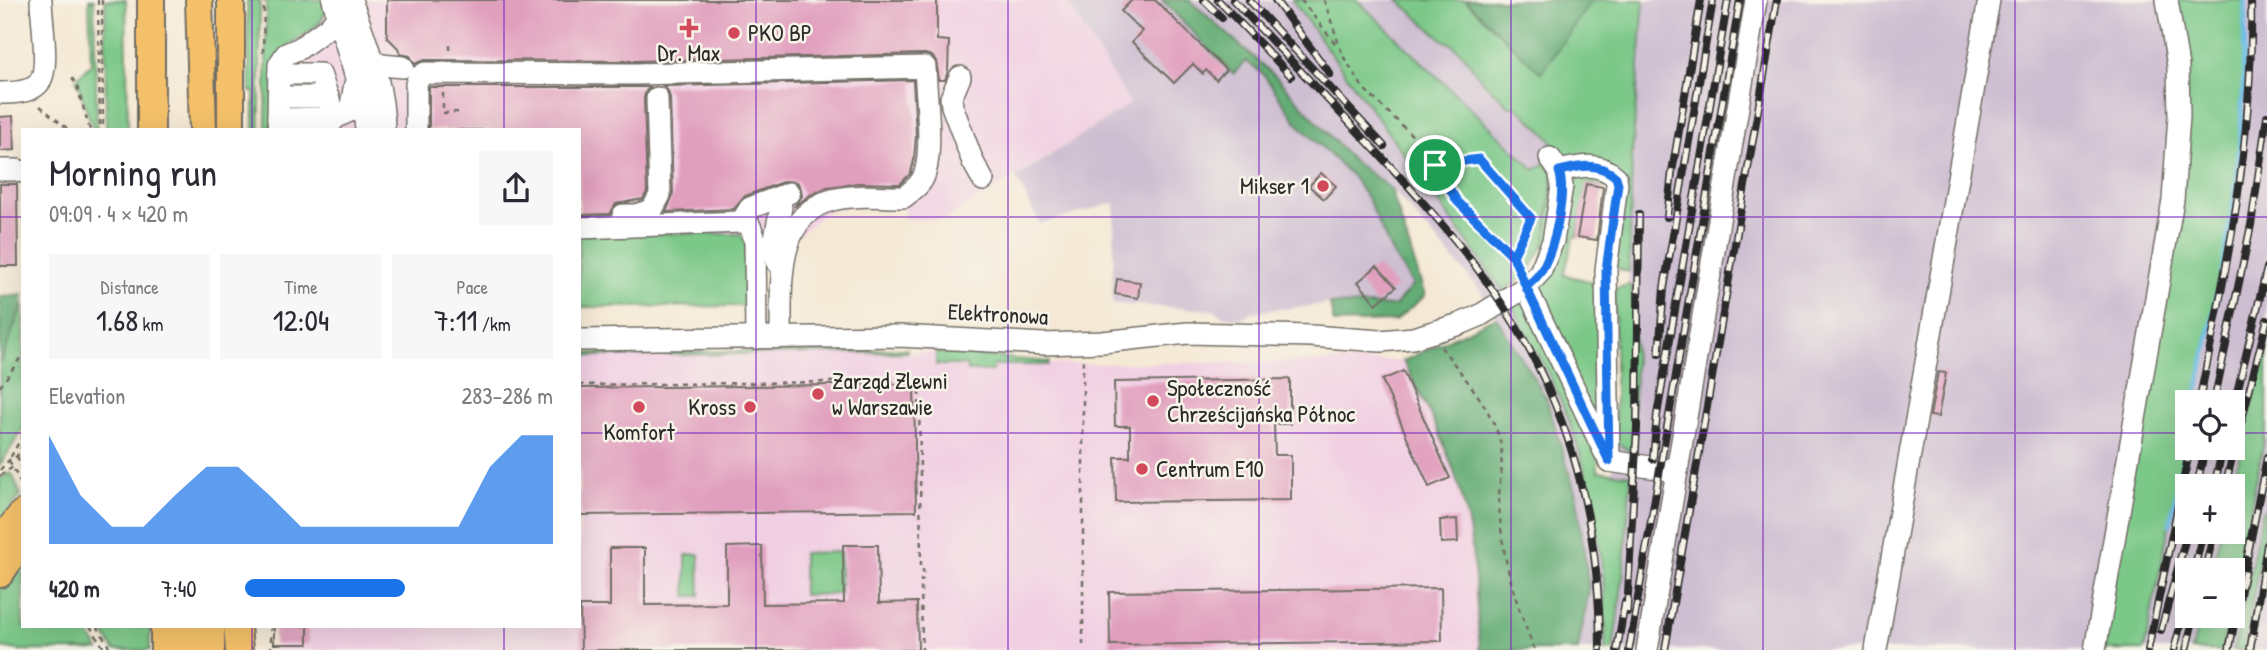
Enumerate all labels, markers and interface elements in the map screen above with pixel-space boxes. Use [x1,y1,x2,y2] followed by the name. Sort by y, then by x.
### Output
[748,17,812,48] place label: PKO BP
[681,20,697,36] marker: Dr. Max
[726,25,742,41] marker: PKO BP
[658,37,721,68] place label: Dr. Max
[1405,135,1465,195] pin
[49,146,217,198] text: Morning run
[1416,146,1454,184] icon: arrive
[479,151,553,225] button: share
[1240,170,1309,201] place label: Mikser 1
[1315,178,1331,194] marker: Mikser 1
[49,198,188,229] text: 09:09 · 4 × 420 m
[101,274,159,300] text: Distance
[284,274,318,300] text: Time
[457,274,488,300] text: Pace
[947,295,1049,332] street label: Elektronowa
[96,300,138,340] text: 1.68
[273,300,329,340] text: 12:04
[434,300,478,340] text: 7:11
[138,311,163,337] text: km
[478,311,511,337] text: /km
[832,365,948,422] place label: Zarząd Zlewni w Warszawie
[1167,372,1355,429] place label: Społeczność Chrześcijańska Północ
[49,380,125,411] text: Elevation
[461,380,553,411] text: 283–286 m
[810,386,826,402] marker: Zarząd Zlewni w Warszawie
[2175,390,2245,628] map controls
[2175,390,2245,460] button: locate
[688,391,736,422] place label: Kross
[1145,393,1161,409] marker: Społeczność Chrześcijańska Północ
[631,399,647,415] marker: Komfort
[742,399,758,415] marker: Kross
[603,416,676,447] place label: Komfort
[1156,453,1264,484] place label: Centrum E10
[1134,461,1150,477] marker: Centrum E10
[2175,474,2245,544] button: +
[2175,558,2245,628] button: −
[49,573,100,604] text: 420 m
[161,573,197,604] text: 7:40

